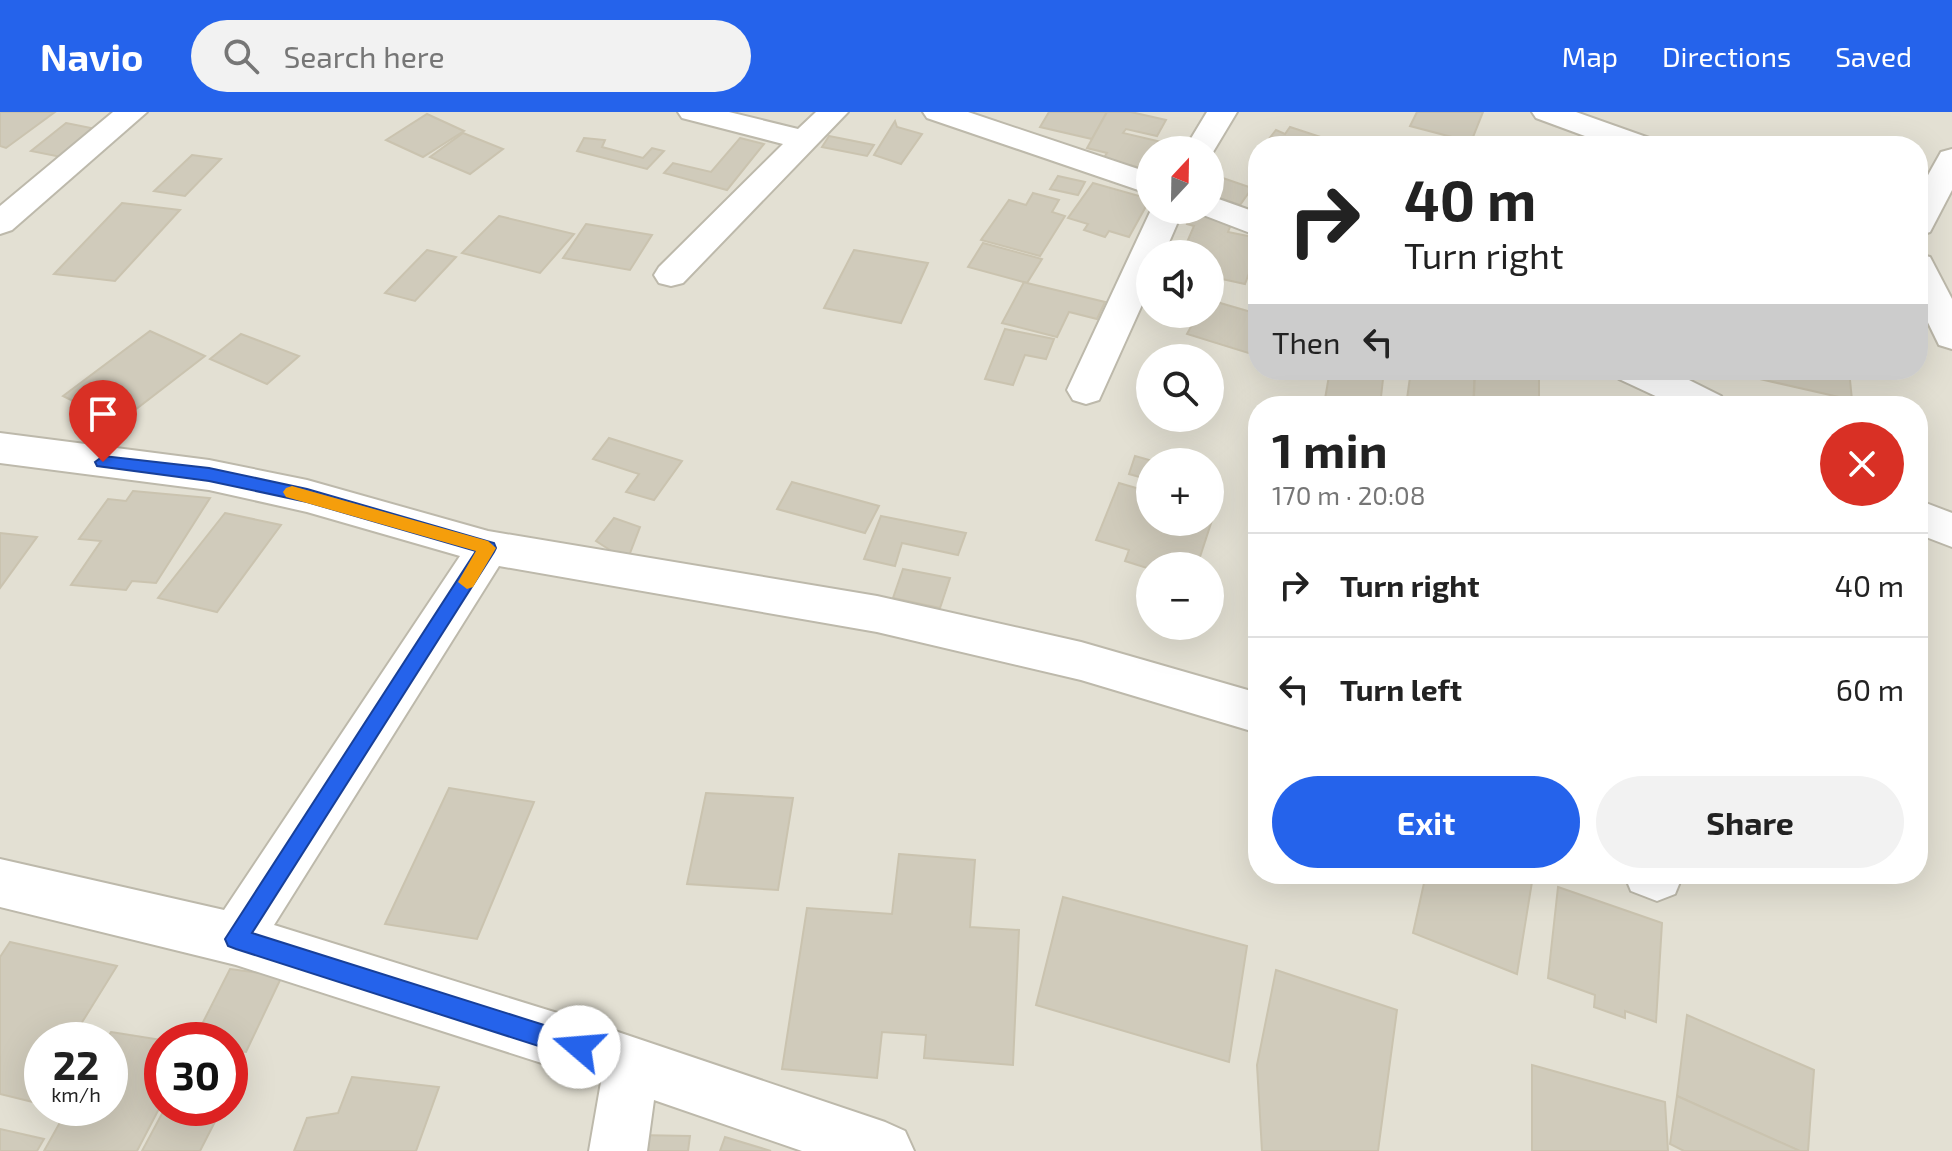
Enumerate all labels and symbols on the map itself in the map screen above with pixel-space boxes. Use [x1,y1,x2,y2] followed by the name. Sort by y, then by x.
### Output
[1136,136,1224,224] north arrow
[69,380,137,462] pin
[537,1005,621,1089] position arrow
[144,1022,248,1126] speed limit sign: 30

